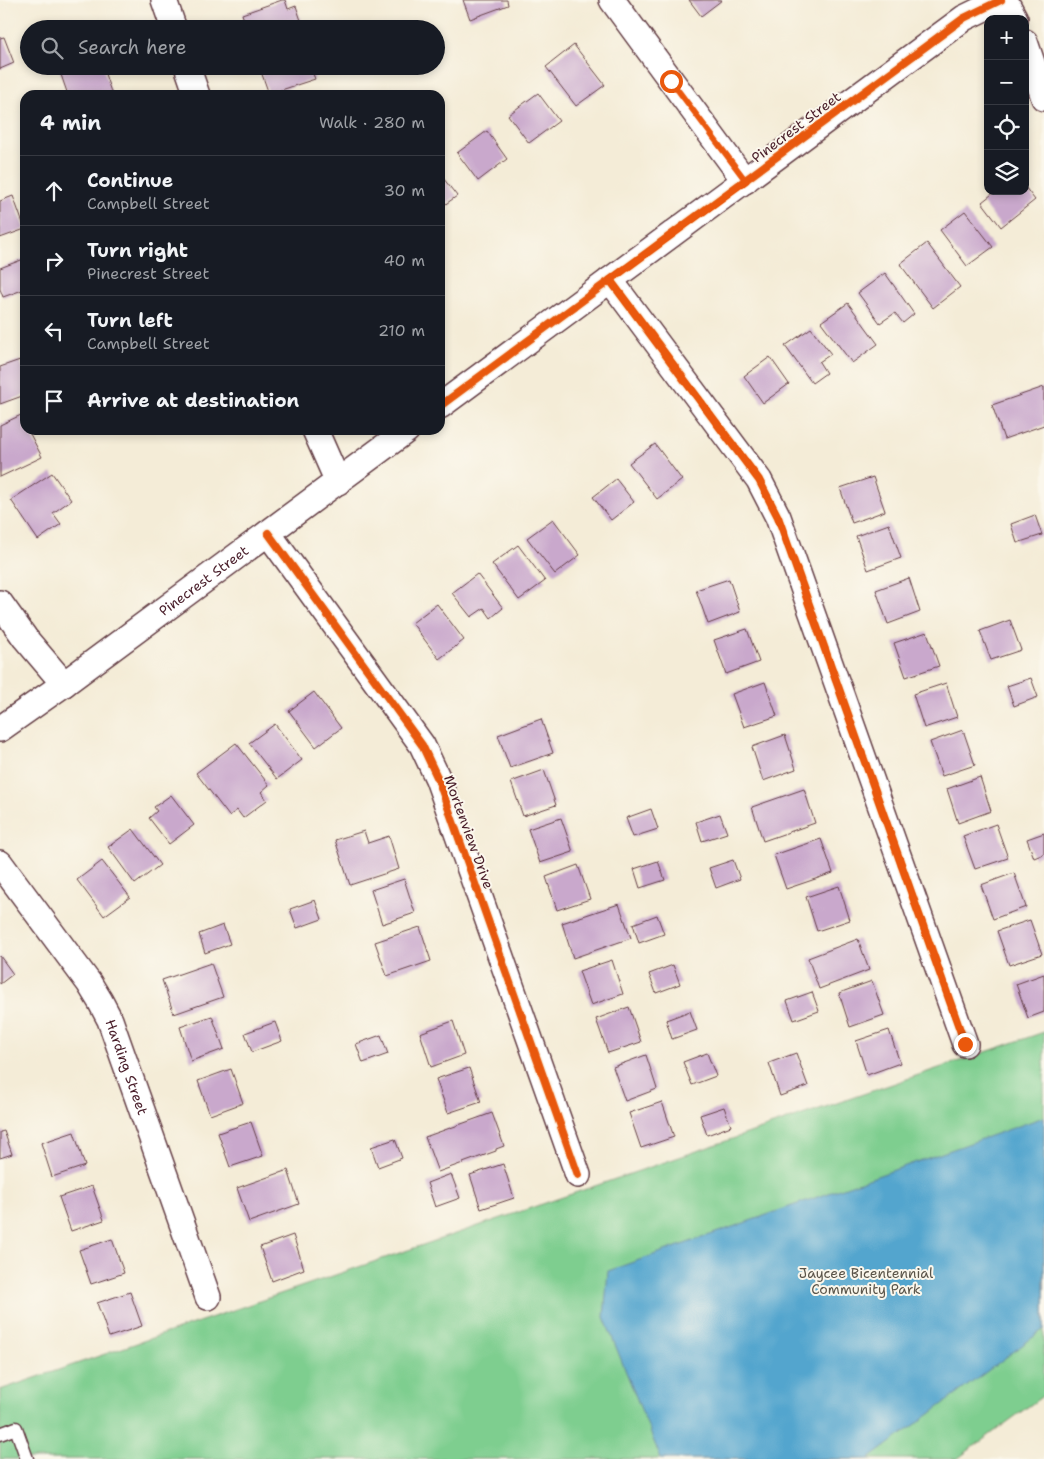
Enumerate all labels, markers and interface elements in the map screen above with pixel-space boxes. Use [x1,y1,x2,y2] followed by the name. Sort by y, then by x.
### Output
[984,15,1029,195] map controls
[984,15,1029,60] button: +
[20,20,445,75] search box
[38,34,66,62] icon: search
[78,35,187,60] text: Search here
[984,60,1029,105] button: −
[660,70,683,93] route start
[748,88,844,166] street label: Pinecrest Street
[984,105,1029,150] button: locate
[40,109,101,137] text: 4 min
[319,112,425,133] text: Walk · 280 m
[984,150,1029,195] button: layers
[87,168,173,193] text: Continue
[40,177,68,205] icon: ahead
[384,180,425,201] text: 30 m
[87,193,210,214] text: Campbell Street
[87,238,188,263] text: Turn right
[40,247,68,275] icon: right
[383,250,425,271] text: 40 m
[87,263,209,284] text: Pinecrest Street
[87,308,173,333] text: Turn left
[40,317,68,345] icon: left
[378,320,425,341] text: 210 m
[87,333,210,354] text: Campbell Street
[40,387,68,415] icon: arrive
[87,388,299,413] text: Arrive at destination
[155,541,252,620] street label: Pinecrest Street
[440,773,498,891] street label: Mortenview Drive
[101,1017,152,1117] street label: Harding Street
[954,1033,977,1056] route end
[799,1264,934,1298] park label: Jaycee Bicentennial Community Park

